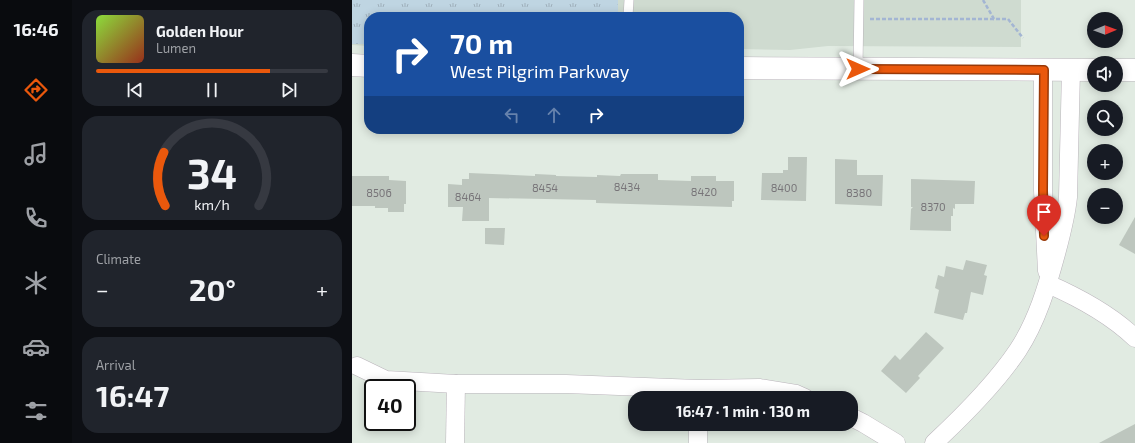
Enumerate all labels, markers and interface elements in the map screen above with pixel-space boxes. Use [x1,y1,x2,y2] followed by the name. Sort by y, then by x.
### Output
[1087,12,1123,48] north arrow
[1087,12,1123,224] map controls
[13,18,59,40] text: 16:46
[156,22,244,40] text: Golden Hour
[450,26,513,60] text: 70 m
[384,28,436,80] icon: right
[156,40,196,56] text: Lumen
[837,48,879,90] position arrow
[1087,56,1123,92] button: sound
[450,60,629,82] text: West Pilgrim Parkway
[22,76,50,104] icon: directions
[124,79,146,101] icon: previous
[201,79,223,101] icon: pause
[278,79,300,101] icon: next
[1087,100,1123,136] button: search
[501,104,523,126] icon: left
[543,104,565,126] icon: ahead
[585,104,607,126] icon: right
[22,140,50,168] icon: music
[1087,144,1123,180] button: +
[187,147,237,197] text: 34
[614,180,640,193] house number: 8434
[532,181,558,194] house number: 8454
[771,181,797,194] house number: 8400
[691,185,717,198] house number: 8420
[366,186,392,199] house number: 8506
[846,186,872,199] house number: 8380
[1087,188,1123,224] button: −
[455,190,481,203] house number: 8464
[1027,195,1061,236] pin
[194,196,230,213] text: km/h
[920,200,946,213] house number: 8370
[1033,201,1055,223] icon: arrive
[22,204,50,232] icon: phone
[96,251,141,267] text: Climate
[22,269,50,297] icon: climate
[189,271,236,307] text: 20°
[96,276,109,302] text: −
[316,276,328,302] text: +
[22,333,50,361] icon: car
[96,357,136,373] text: Arrival
[96,377,169,413] text: 16:47
[364,379,416,431] speed limit sign: 40
[22,397,50,425] icon: filters
[676,402,810,420] text: 16:47 · 1 min · 130 m

